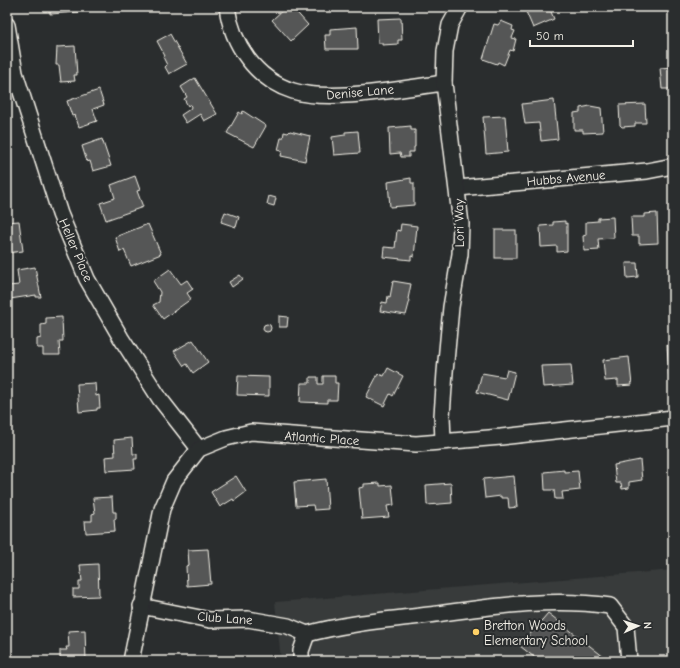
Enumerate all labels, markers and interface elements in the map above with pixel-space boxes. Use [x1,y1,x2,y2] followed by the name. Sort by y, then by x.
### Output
[530,22,633,48] scale bar
[536,29,564,43] text: 50 m
[326,82,395,102] street label: Denise Lane
[526,167,607,189] street label: Hubbs Avenue
[451,198,467,247] street label: Lori Way
[56,216,96,284] street label: Heller Place
[284,428,360,448] street label: Atlantic Place
[618,606,658,646] north arrow
[197,609,254,627] street label: Club Lane
[484,618,588,648] place label: Bretton Woods Elementary School
[641,622,654,629] text: N
[471,627,481,637] marker: Bretton Woods Elementary School

